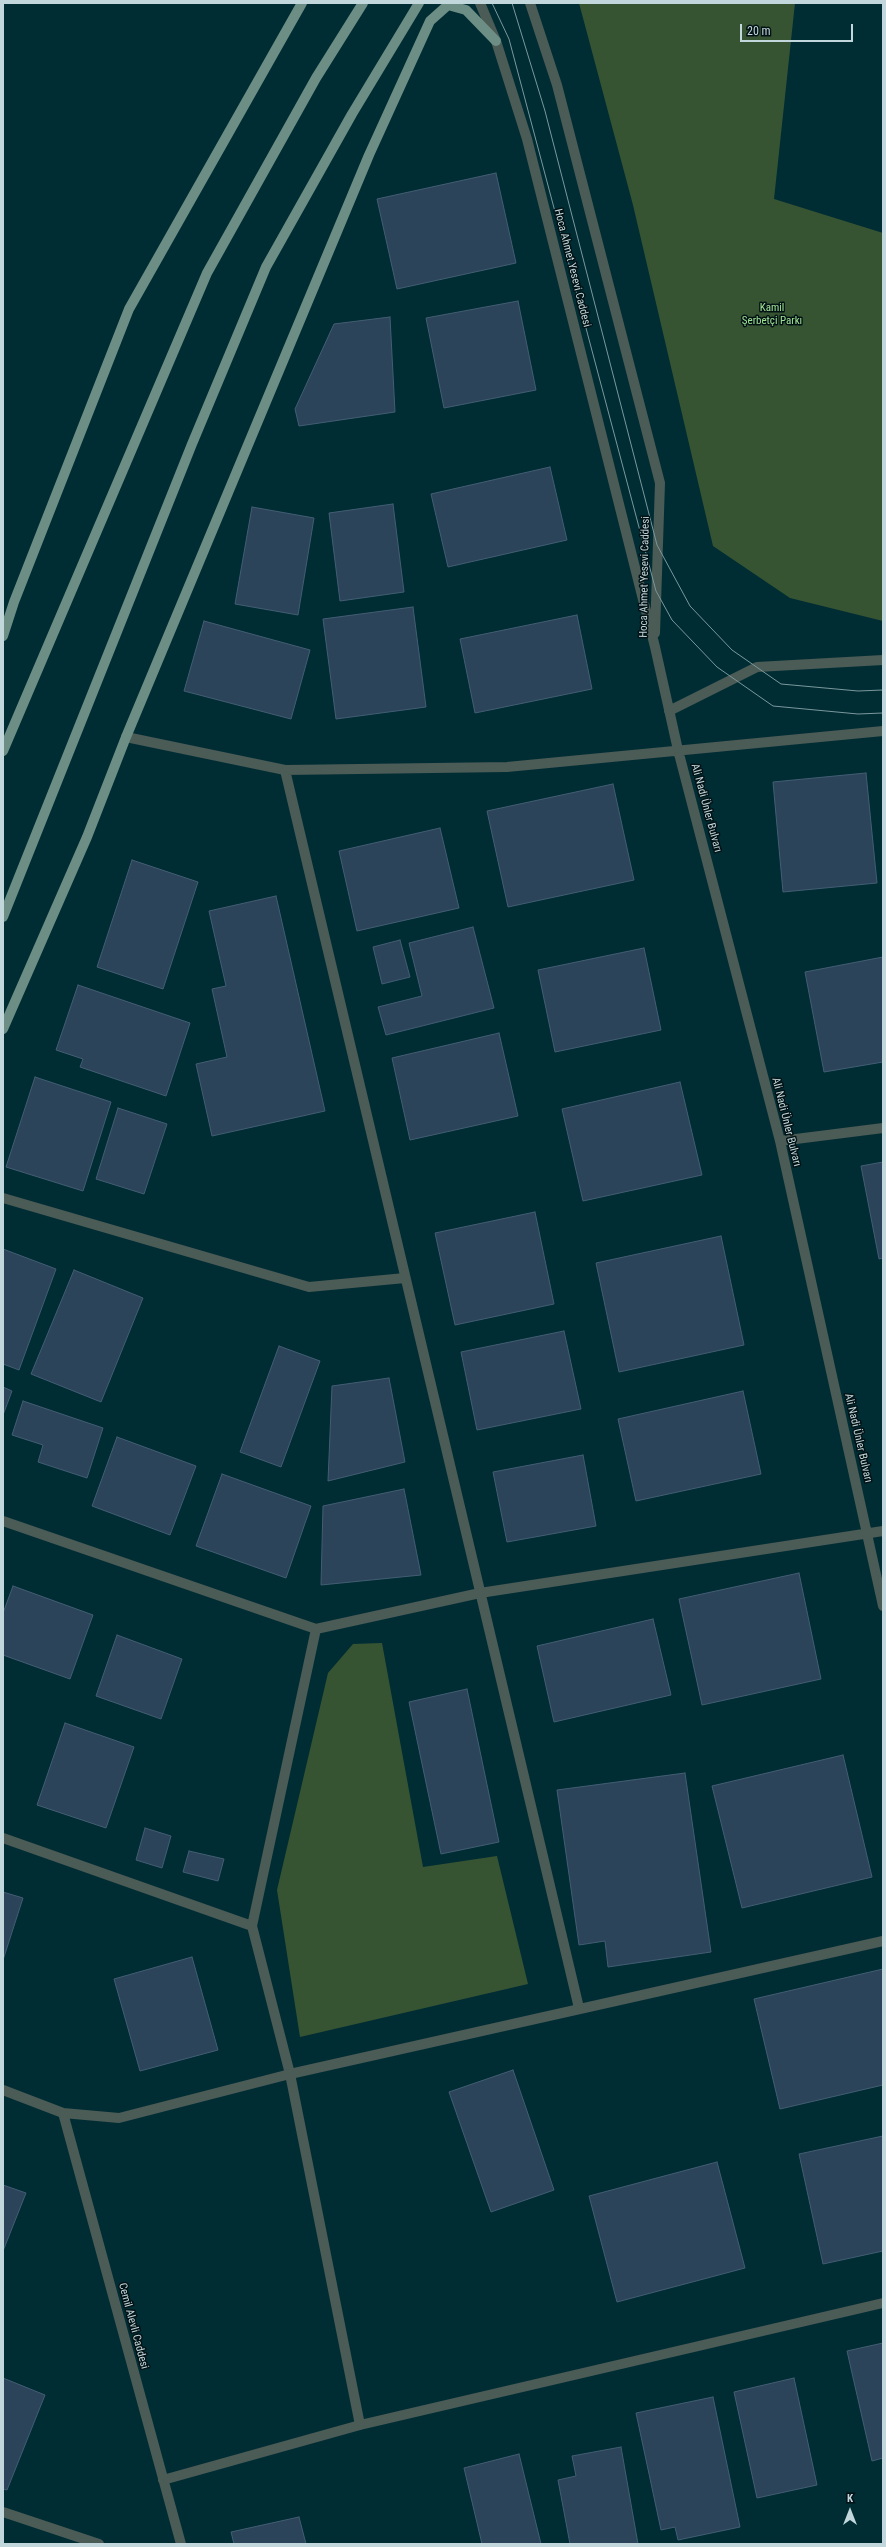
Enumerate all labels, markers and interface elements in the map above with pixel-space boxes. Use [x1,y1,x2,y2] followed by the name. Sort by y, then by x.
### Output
[742,16,855,42] scale bar
[747,24,771,38] text: 20 m
[551,207,593,329] street label: Hoca Ahmet Yesevi Caddesi
[742,301,802,327] park label: Kamil Şerbetçi Parkı
[637,516,653,638] street label: Hoca Ahmet Yesevi Caddesi
[688,762,724,854] street label: Ali Nadi Ünler Bulvarı
[769,1076,803,1168] street label: Ali Nadi Ünler Bulvarı
[841,1392,875,1484] street label: Ali Nadi Ünler Bulvarı
[115,2282,151,2370] street label: Cemil Alevli Caddesi
[830,2491,870,2531] north arrow
[847,2492,853,2505] text: K

